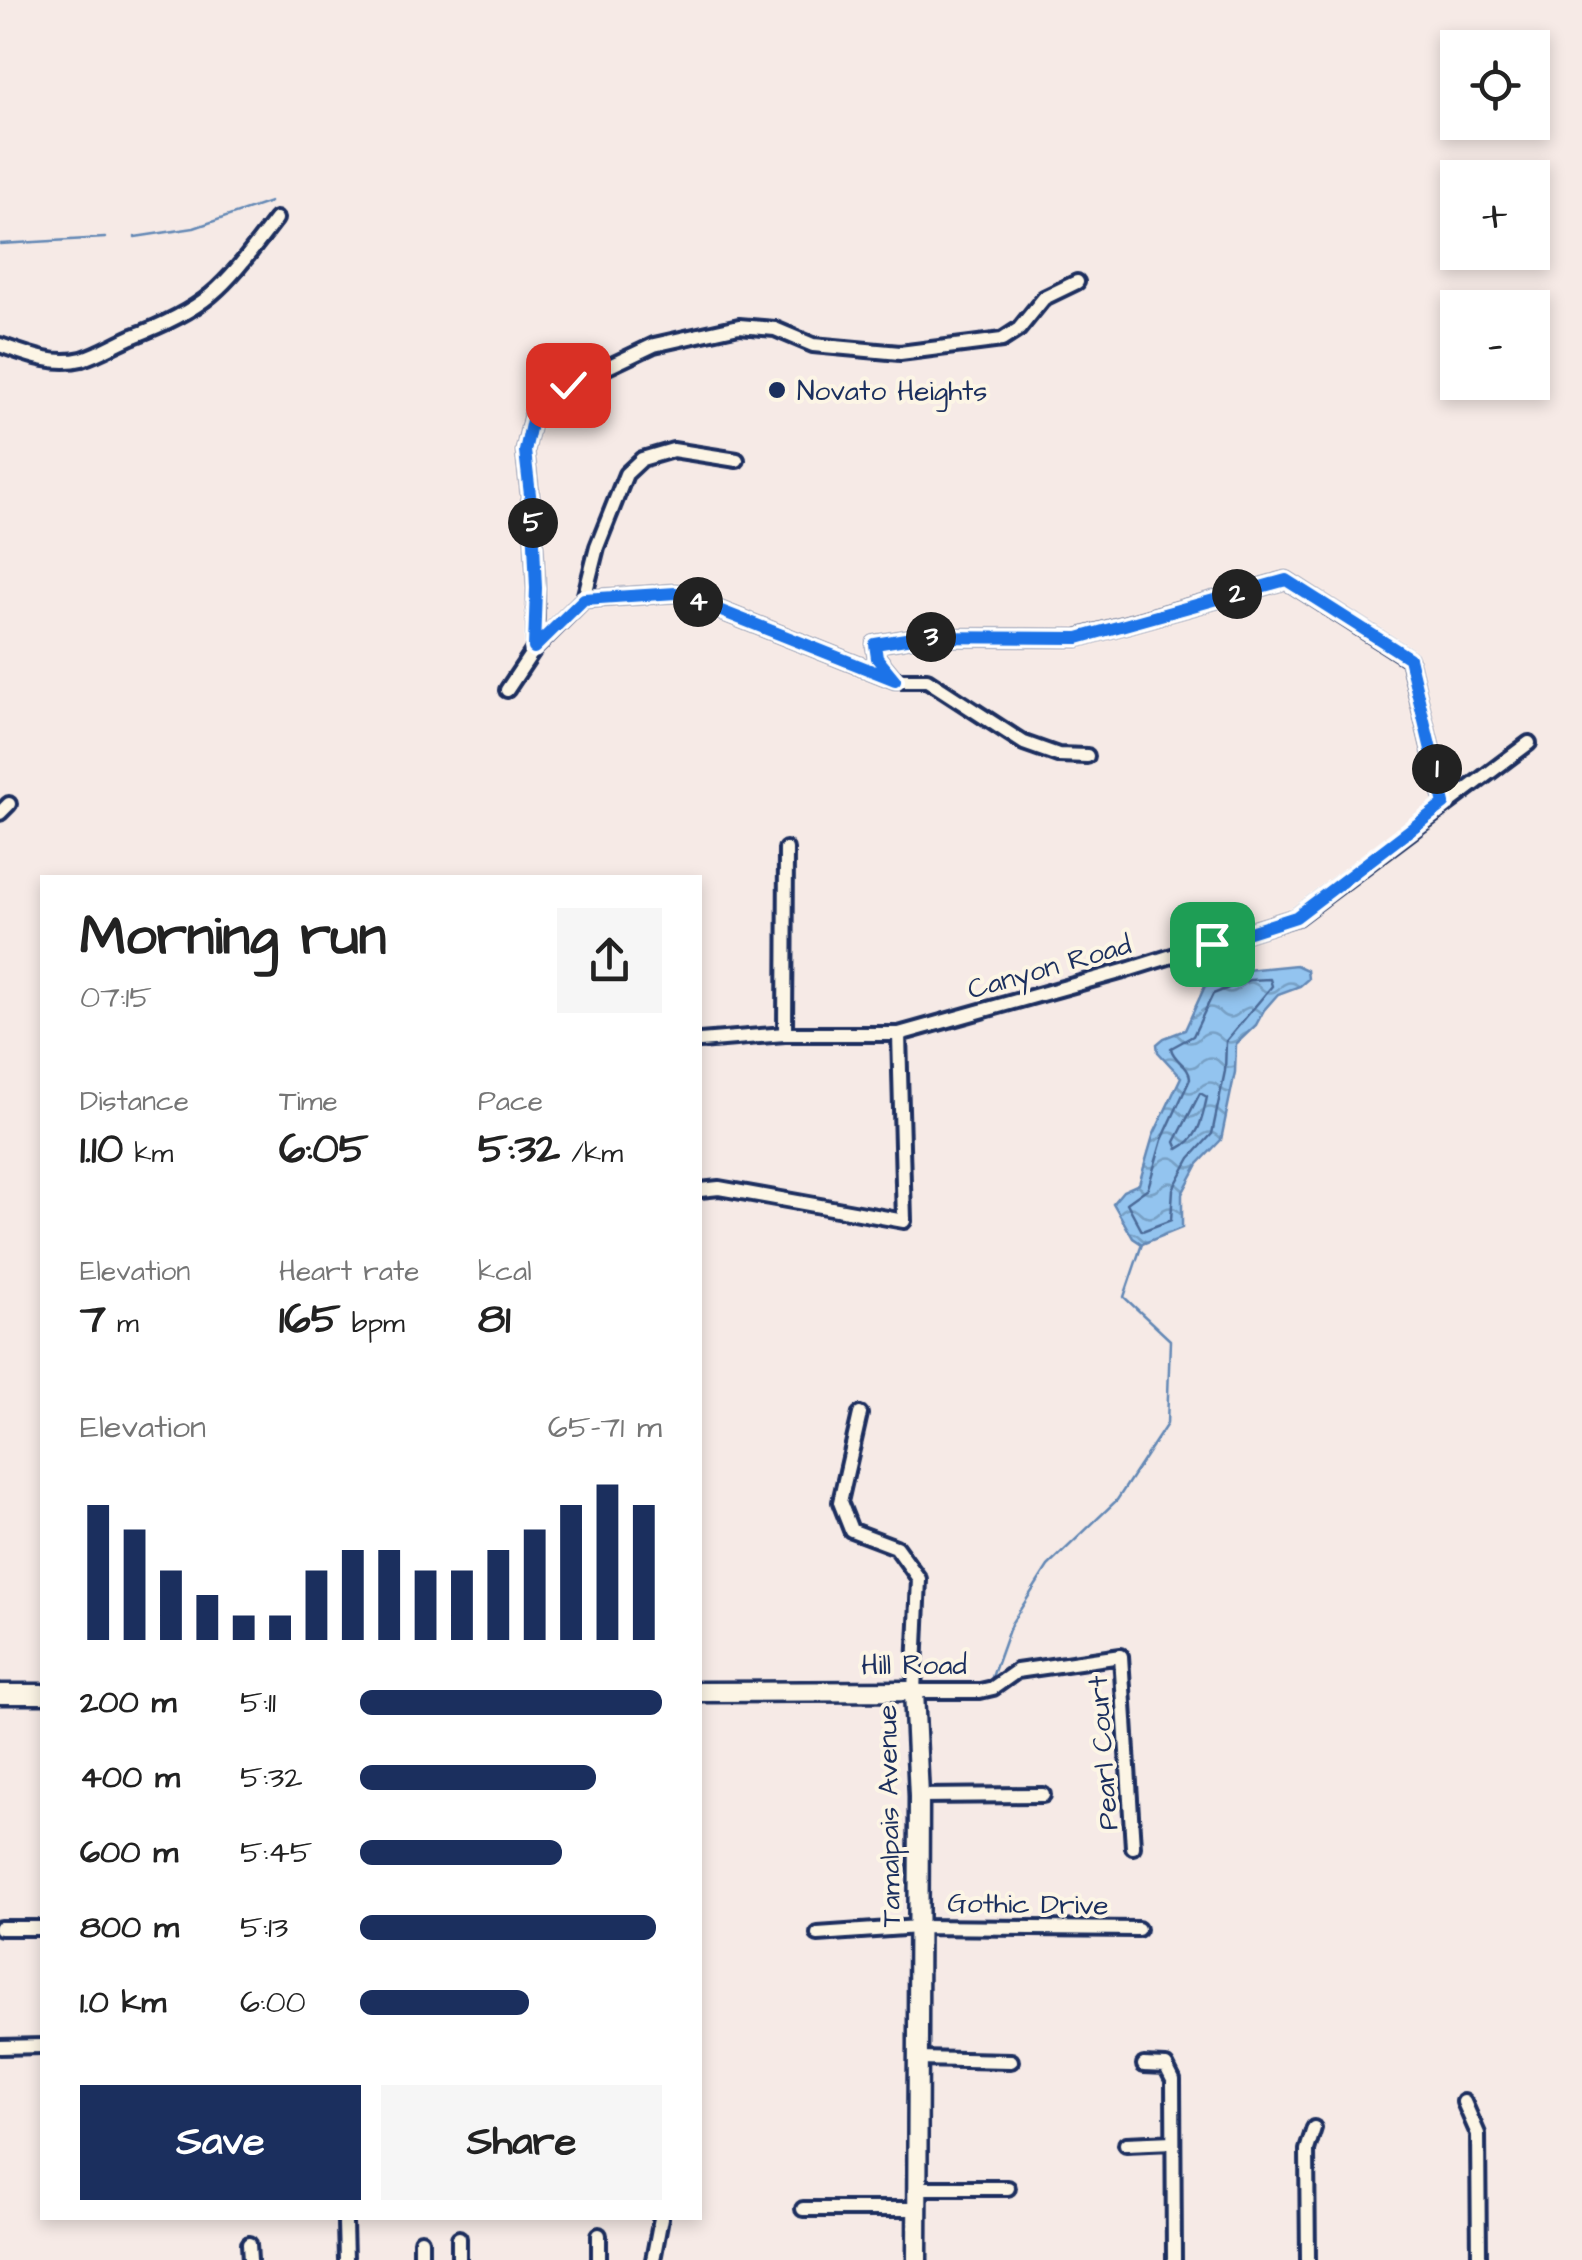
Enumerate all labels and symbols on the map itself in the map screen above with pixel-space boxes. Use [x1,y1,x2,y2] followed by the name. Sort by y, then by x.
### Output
[526,343,611,428] pin
[797,372,987,412] place label: Novato Heights
[766,379,788,401] marker: Novato Heights
[508,498,558,548] pin: 5
[1212,569,1262,619] pin: 2
[673,577,723,627] pin: 4
[906,612,956,662] pin: 3
[1412,744,1462,794] pin: 1
[1170,902,1255,987] pin
[963,925,1136,1011] street label: Canyon Road
[861,1646,967,1685] street label: Hill Road
[1079,1674,1128,1832] street label: Pearl Court
[868,1704,911,1928] street label: Tamalpais Avenue
[947,1884,1109,1925] street label: Gothic Drive

